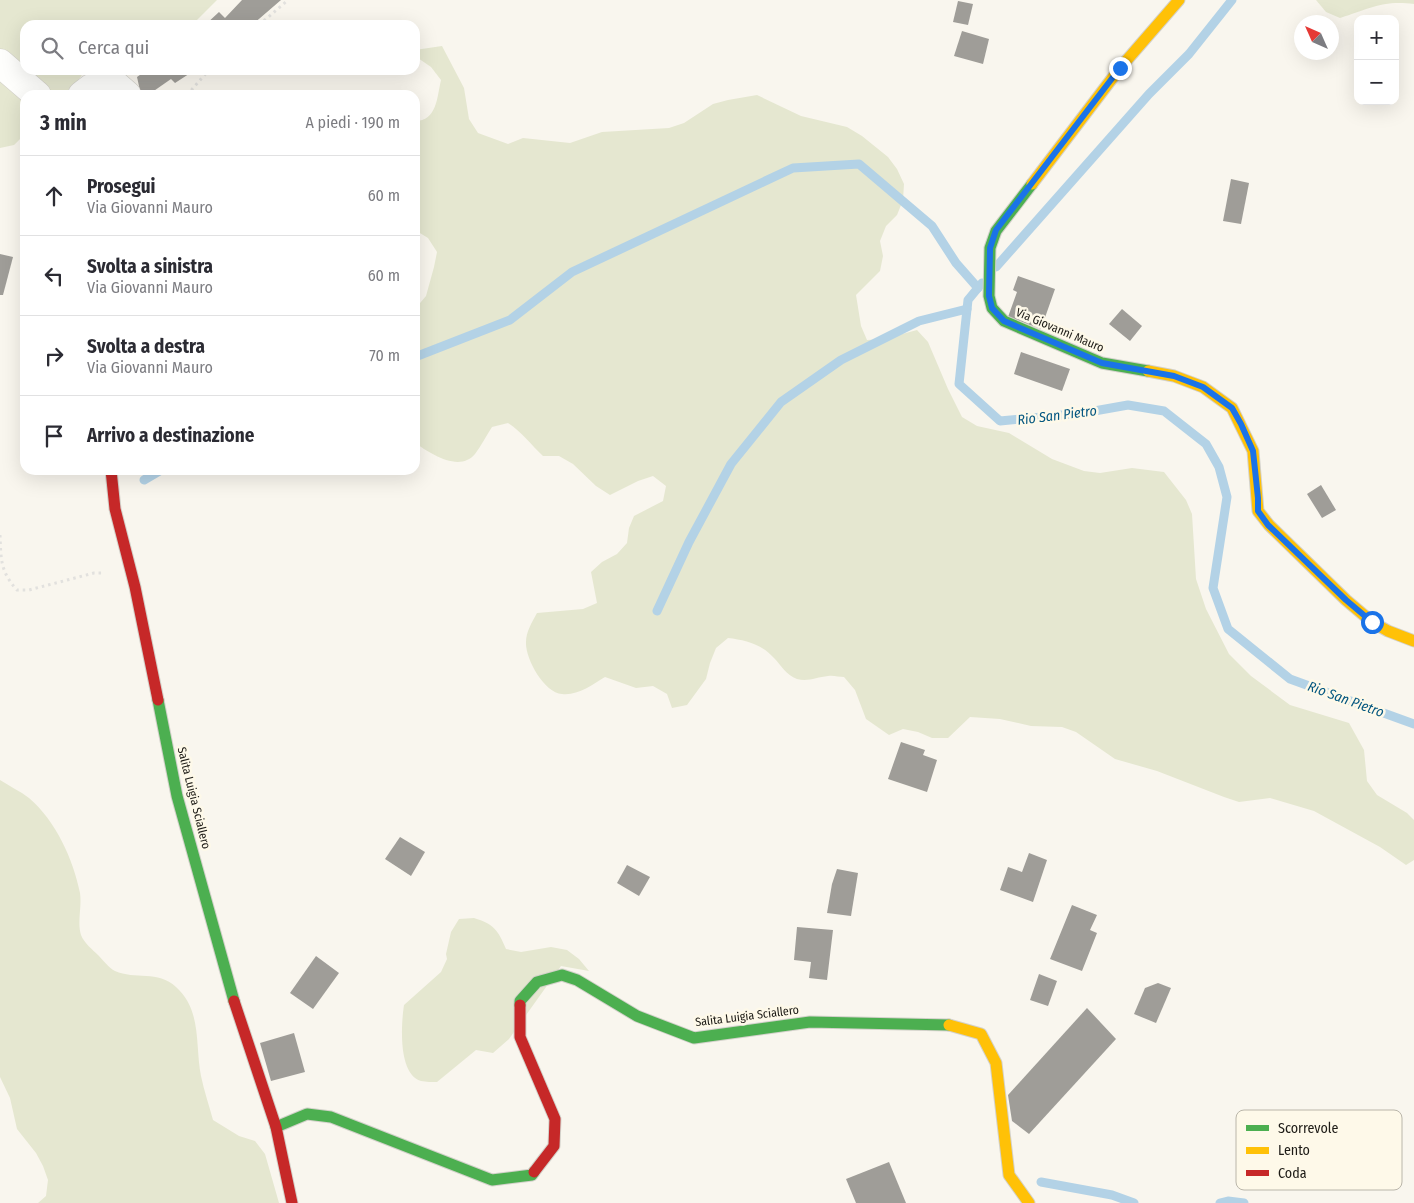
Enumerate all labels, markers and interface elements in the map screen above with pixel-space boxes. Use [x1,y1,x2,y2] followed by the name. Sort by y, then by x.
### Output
[1294,15,1339,60] north arrow
[1354,15,1399,105] map controls
[1354,15,1399,60] button: +
[20,20,420,75] search box
[38,34,66,62] icon: search
[78,36,149,59] text: Cerca qui
[1109,57,1132,80] route end
[1354,60,1399,105] button: −
[40,110,87,136] text: 3 min
[305,113,400,132] text: A piedi · 190 m
[87,175,156,198] text: Prosegui
[40,182,68,210] icon: ahead
[368,186,400,205] text: 60 m
[87,198,213,217] text: Via Giovanni Mauro
[87,255,213,278] text: Svolta a sinistra
[40,262,68,290] icon: left
[368,266,400,285] text: 60 m
[87,278,213,297] text: Via Giovanni Mauro
[1014,305,1106,355] street label: Via Giovanni Mauro
[87,335,205,358] text: Svolta a destra
[40,342,68,370] icon: right
[369,346,400,365] text: 70 m
[87,358,213,377] text: Via Giovanni Mauro
[1016,402,1098,429] water label: Rio San Pietro
[40,422,68,450] icon: arrive
[87,424,254,447] text: Arrivo a destinazione
[1361,611,1384,634] route start
[1305,678,1386,721] water label: Rio San Pietro
[175,746,213,850] street label: Salita Luigia Sciallero
[694,1003,800,1029] street label: Salita Luigia Sciallero
[1236,1110,1402,1190] legend
[1278,1120,1338,1137] text: Scorrevole
[1278,1142,1310,1159] text: Lento
[1278,1165,1307,1182] text: Coda

